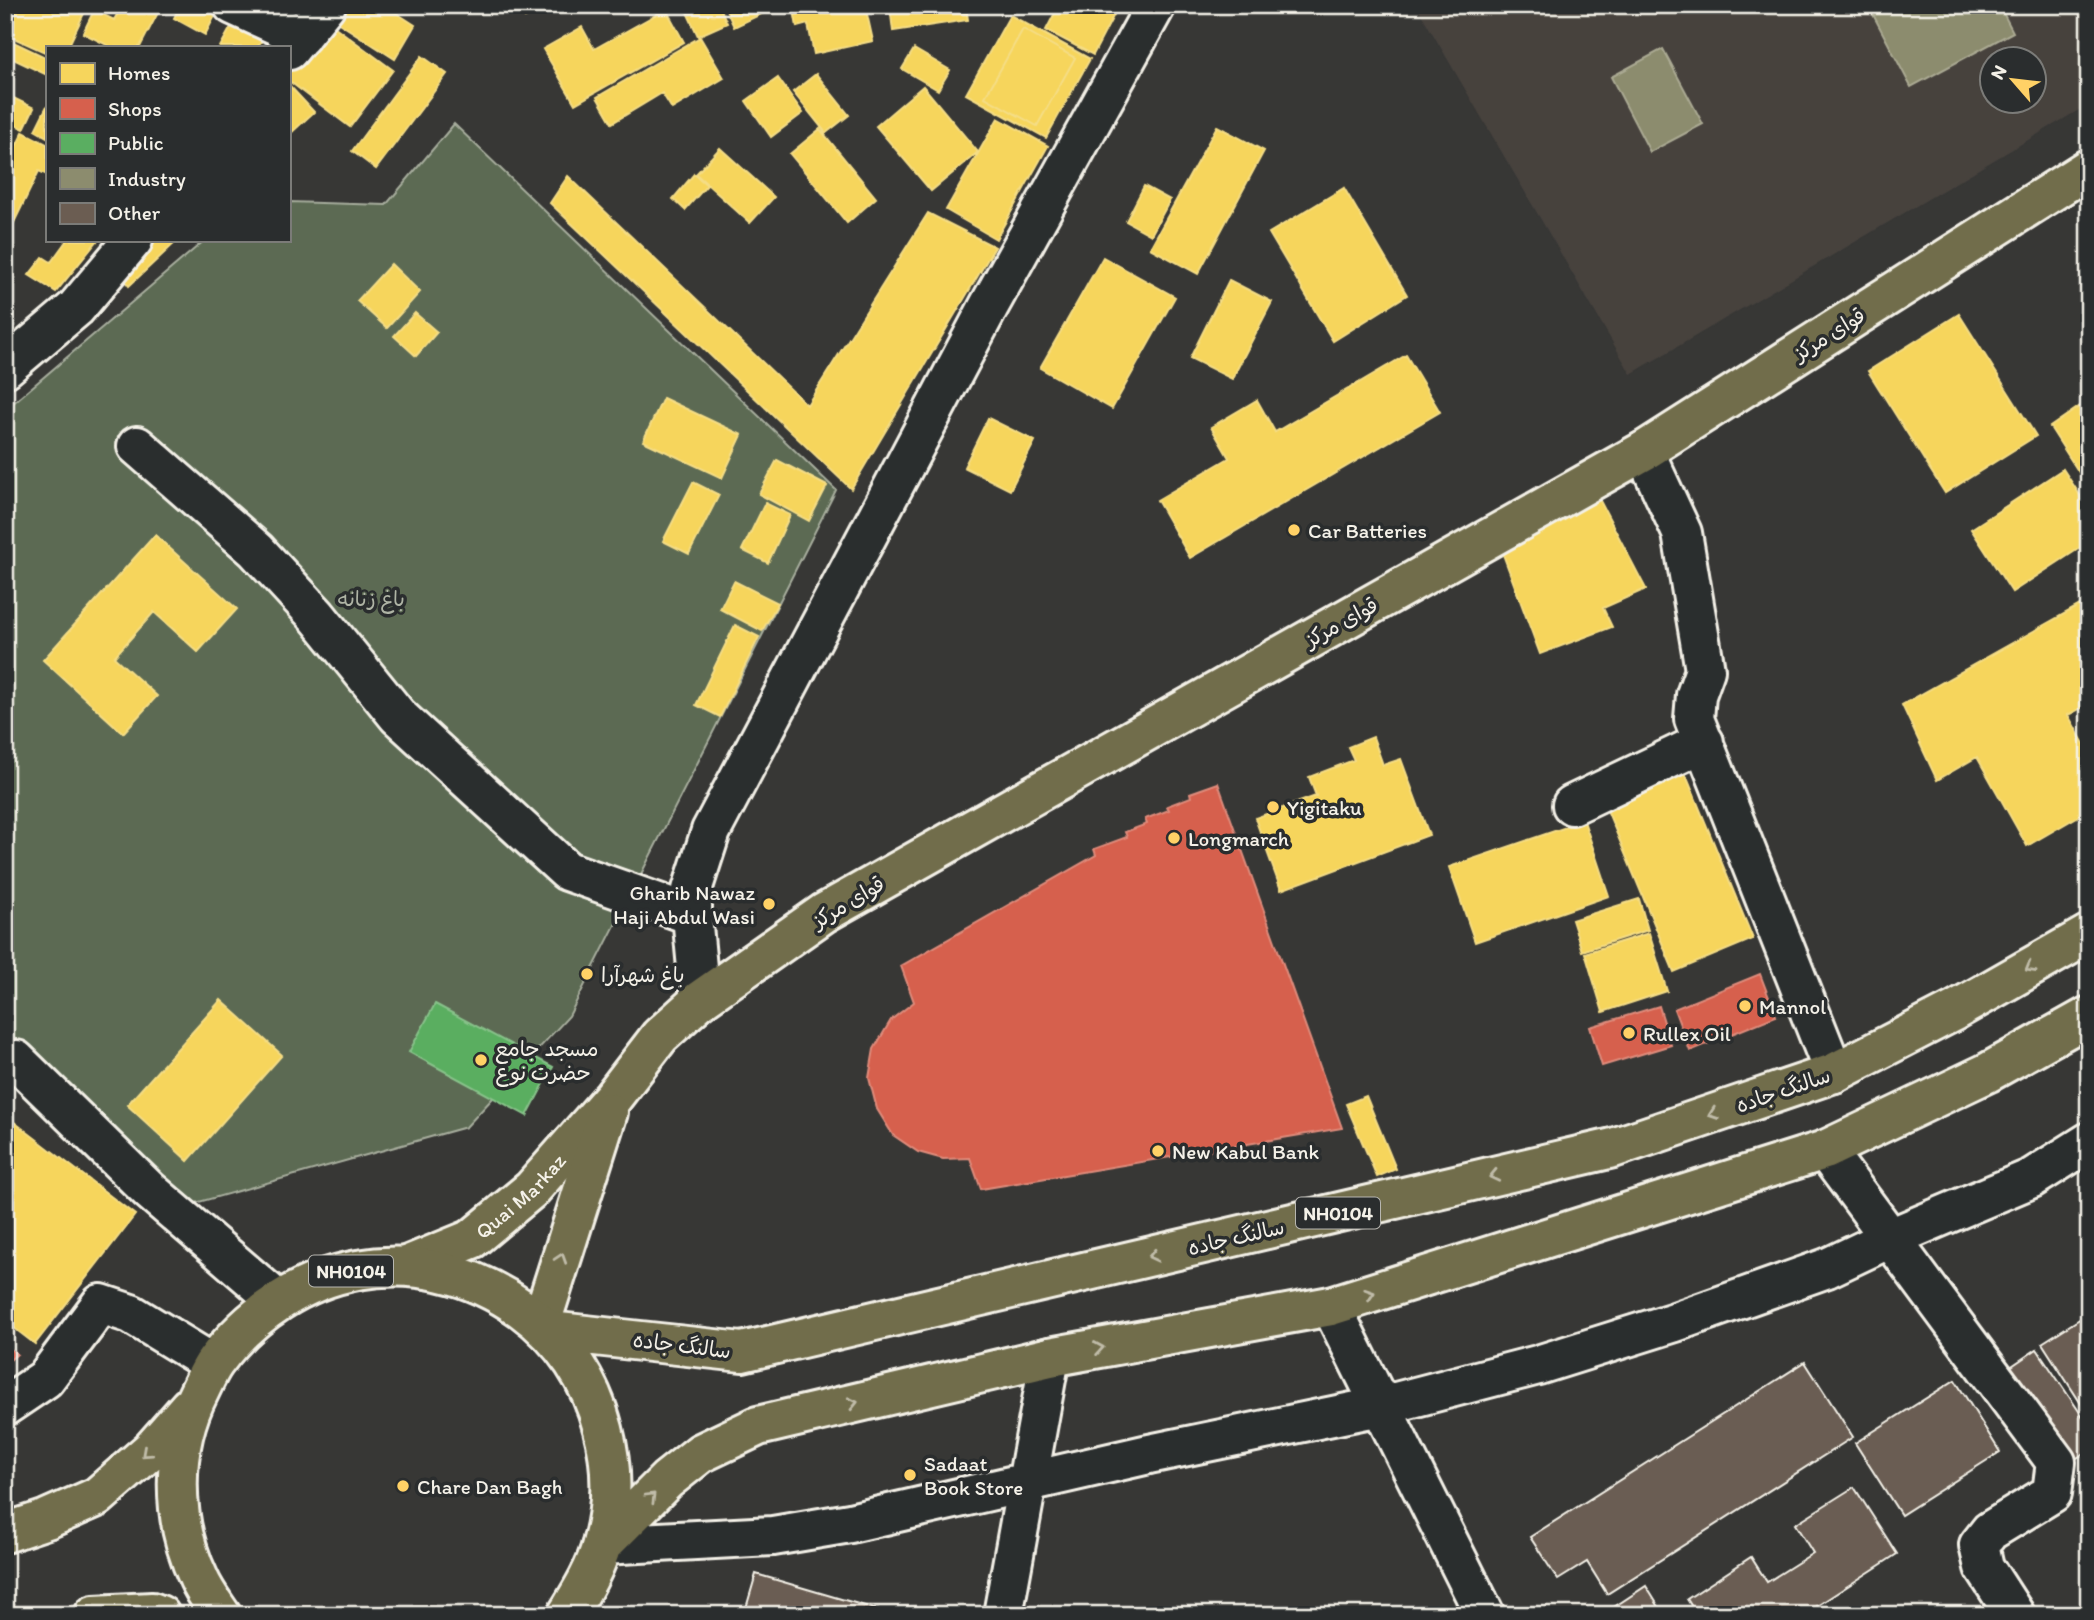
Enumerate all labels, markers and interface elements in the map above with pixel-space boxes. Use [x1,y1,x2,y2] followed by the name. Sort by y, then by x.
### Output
[46,46,290,242] legend
[1979,46,2048,116] north arrow
[108,60,170,85] text: Homes
[1985,61,2012,83] text: N
[108,96,162,121] text: Shops
[108,130,164,155] text: Public
[108,166,186,191] text: Industry
[108,200,161,225] text: Other
[1787,302,1870,368] street label: قوای مرکز
[1308,518,1427,543] place label: Car Batteries
[1286,522,1302,538] marker: Car Batteries
[337,586,405,614] park label: باغ زنانه
[1298,592,1382,654] street label: قوای مرکز
[1287,795,1362,820] place label: Yigitaku
[1265,799,1281,815] marker: Yigitaku
[1188,826,1289,851] place label: Longmarch
[1166,830,1182,846] marker: Longmarch
[806,871,889,935] street label: قوای مرکز
[613,880,755,929] place label: Gharib Nawaz Haji Abdul Wasi
[761,896,777,912] marker: Gharib Nawaz Haji Abdul Wasi
[2024,960,2037,973] one-way arrow
[601,962,685,990] place label: باغ شهرآرا
[579,966,595,982] marker: باغ شهرآرا
[1759,994,1826,1019] place label: Mannol
[1737,998,1753,1014] marker: Mannol
[1643,1021,1731,1046] place label: Rullex Oil
[1621,1025,1637,1041] marker: Rullex Oil
[495,1036,598,1087] place label: مسجد جامع حضرت نوع
[473,1052,489,1068] marker: مسجد جامع حضرت نوع
[1732,1062,1834,1118] street label: سالنگ جاده
[1707,1106,1719,1120] one-way arrow
[1172,1139,1320,1164] place label: New Kabul Bank
[1150,1143,1166,1159] marker: New Kabul Bank
[470,1148,570,1244] street label: Quai Markaz
[1488,1168,1500,1182] one-way arrow
[1296,1198,1380,1228] road number: NH0104
[1185,1214,1287,1260] street label: سالنگ جاده
[1148,1248,1160,1262] one-way arrow
[553,1252,568,1264] one-way arrow
[309,1256,393,1287] road number: NH0104
[1363,1287,1375,1302] one-way arrow
[632,1327,732,1363] street label: سالنگ جاده
[1093,1341,1105,1356] one-way arrow
[847,1397,859,1411] one-way arrow
[141,1445,154,1457] one-way arrow
[924,1451,1023,1500] place label: Sadaat Book Store
[902,1467,918,1483] marker: Sadaat Book Store
[417,1474,563,1499] place label: Chare Dan Bagh
[395,1478,411,1494] marker: Chare Dan Bagh
[642,1492,655,1505] one-way arrow

